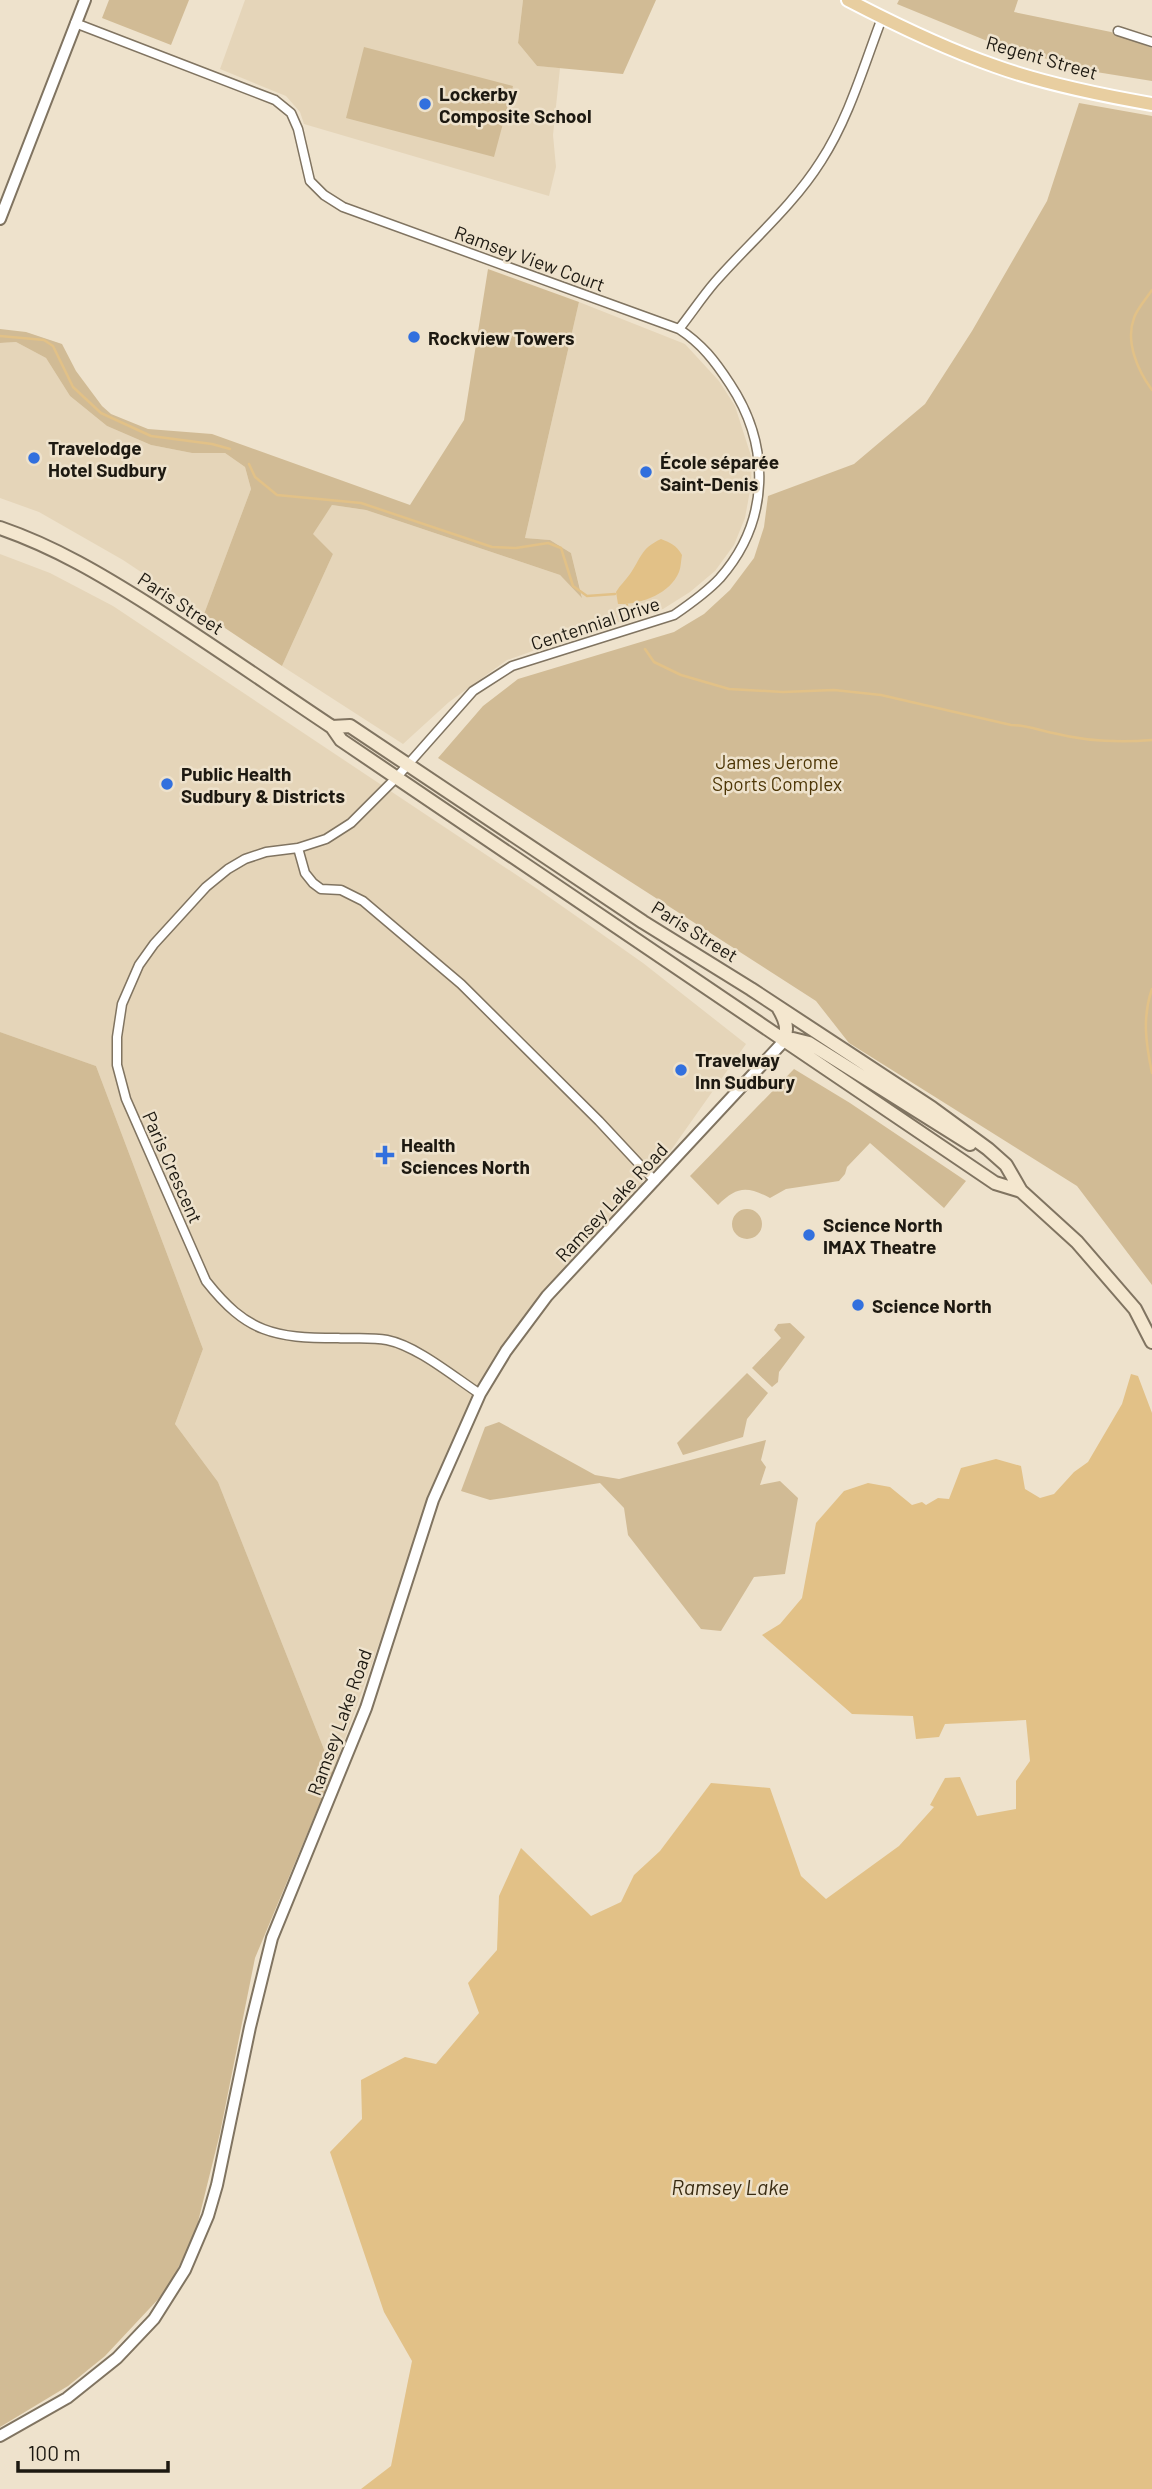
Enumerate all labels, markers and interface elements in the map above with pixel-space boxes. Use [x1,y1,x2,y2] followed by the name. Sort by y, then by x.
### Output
[984,30,1100,84] street label: Regent Street
[439,82,592,127] place label: Lockerby Composite School
[417,96,433,112] marker: Lockerby Composite School
[452,220,608,296] street label: Ramsey View Court
[428,326,575,349] place label: Rockview Towers
[406,329,422,345] marker: Rockview Towers
[48,436,167,481] place label: Travelodge Hotel Sudbury
[26,450,42,466] marker: Travelodge Hotel Sudbury
[660,450,779,495] place label: École séparée Saint-Denis
[638,464,654,480] marker: École séparée Saint-Denis
[134,567,228,639] street label: Paris Street
[528,591,662,655] street label: Centennial Drive
[712,750,842,795] park label: James Jerome Sports Complex
[181,762,345,807] place label: Public Health Sudbury & Districts
[159,776,175,792] marker: Public Health Sudbury & Districts
[648,895,742,967] street label: Paris Street
[695,1048,796,1093] place label: Travelway Inn Sudbury
[673,1062,689,1078] marker: Travelway Inn Sudbury
[138,1107,208,1227] street label: Paris Crescent
[401,1133,530,1178] place label: Health Sciences North
[550,1138,672,1266] street label: Ramsey Lake Road
[375,1145,395,1165] marker: Health Sciences North
[823,1213,943,1258] place label: Science North IMAX Theatre
[801,1227,817,1243] marker: Science North IMAX Theatre
[872,1294,992,1317] place label: Science North
[850,1297,866,1313] marker: Science North
[302,1646,376,1798] street label: Ramsey Lake Road
[671,2174,789,2199] water label: Ramsey Lake
[18,2430,168,2474] scale bar
[28,2440,81,2465] text: 100 m

